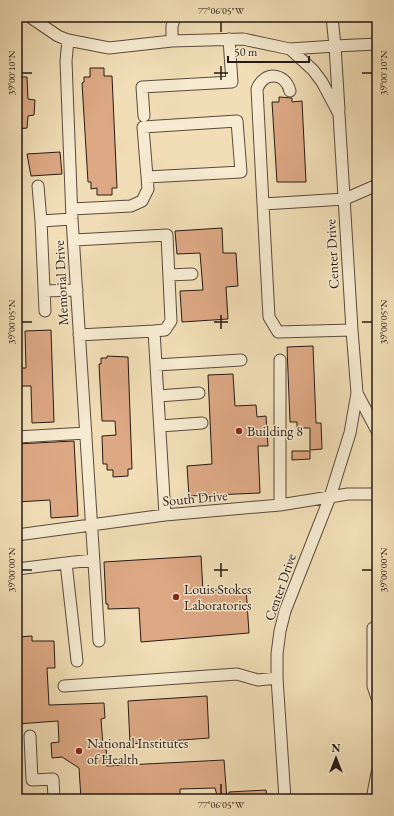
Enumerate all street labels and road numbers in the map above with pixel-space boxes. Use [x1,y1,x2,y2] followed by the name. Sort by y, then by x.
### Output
[321,218,343,289] street label: Center Drive
[50,239,72,326] street label: Memorial Drive
[162,486,229,510] street label: South Drive
[260,550,300,623] street label: Center Drive

